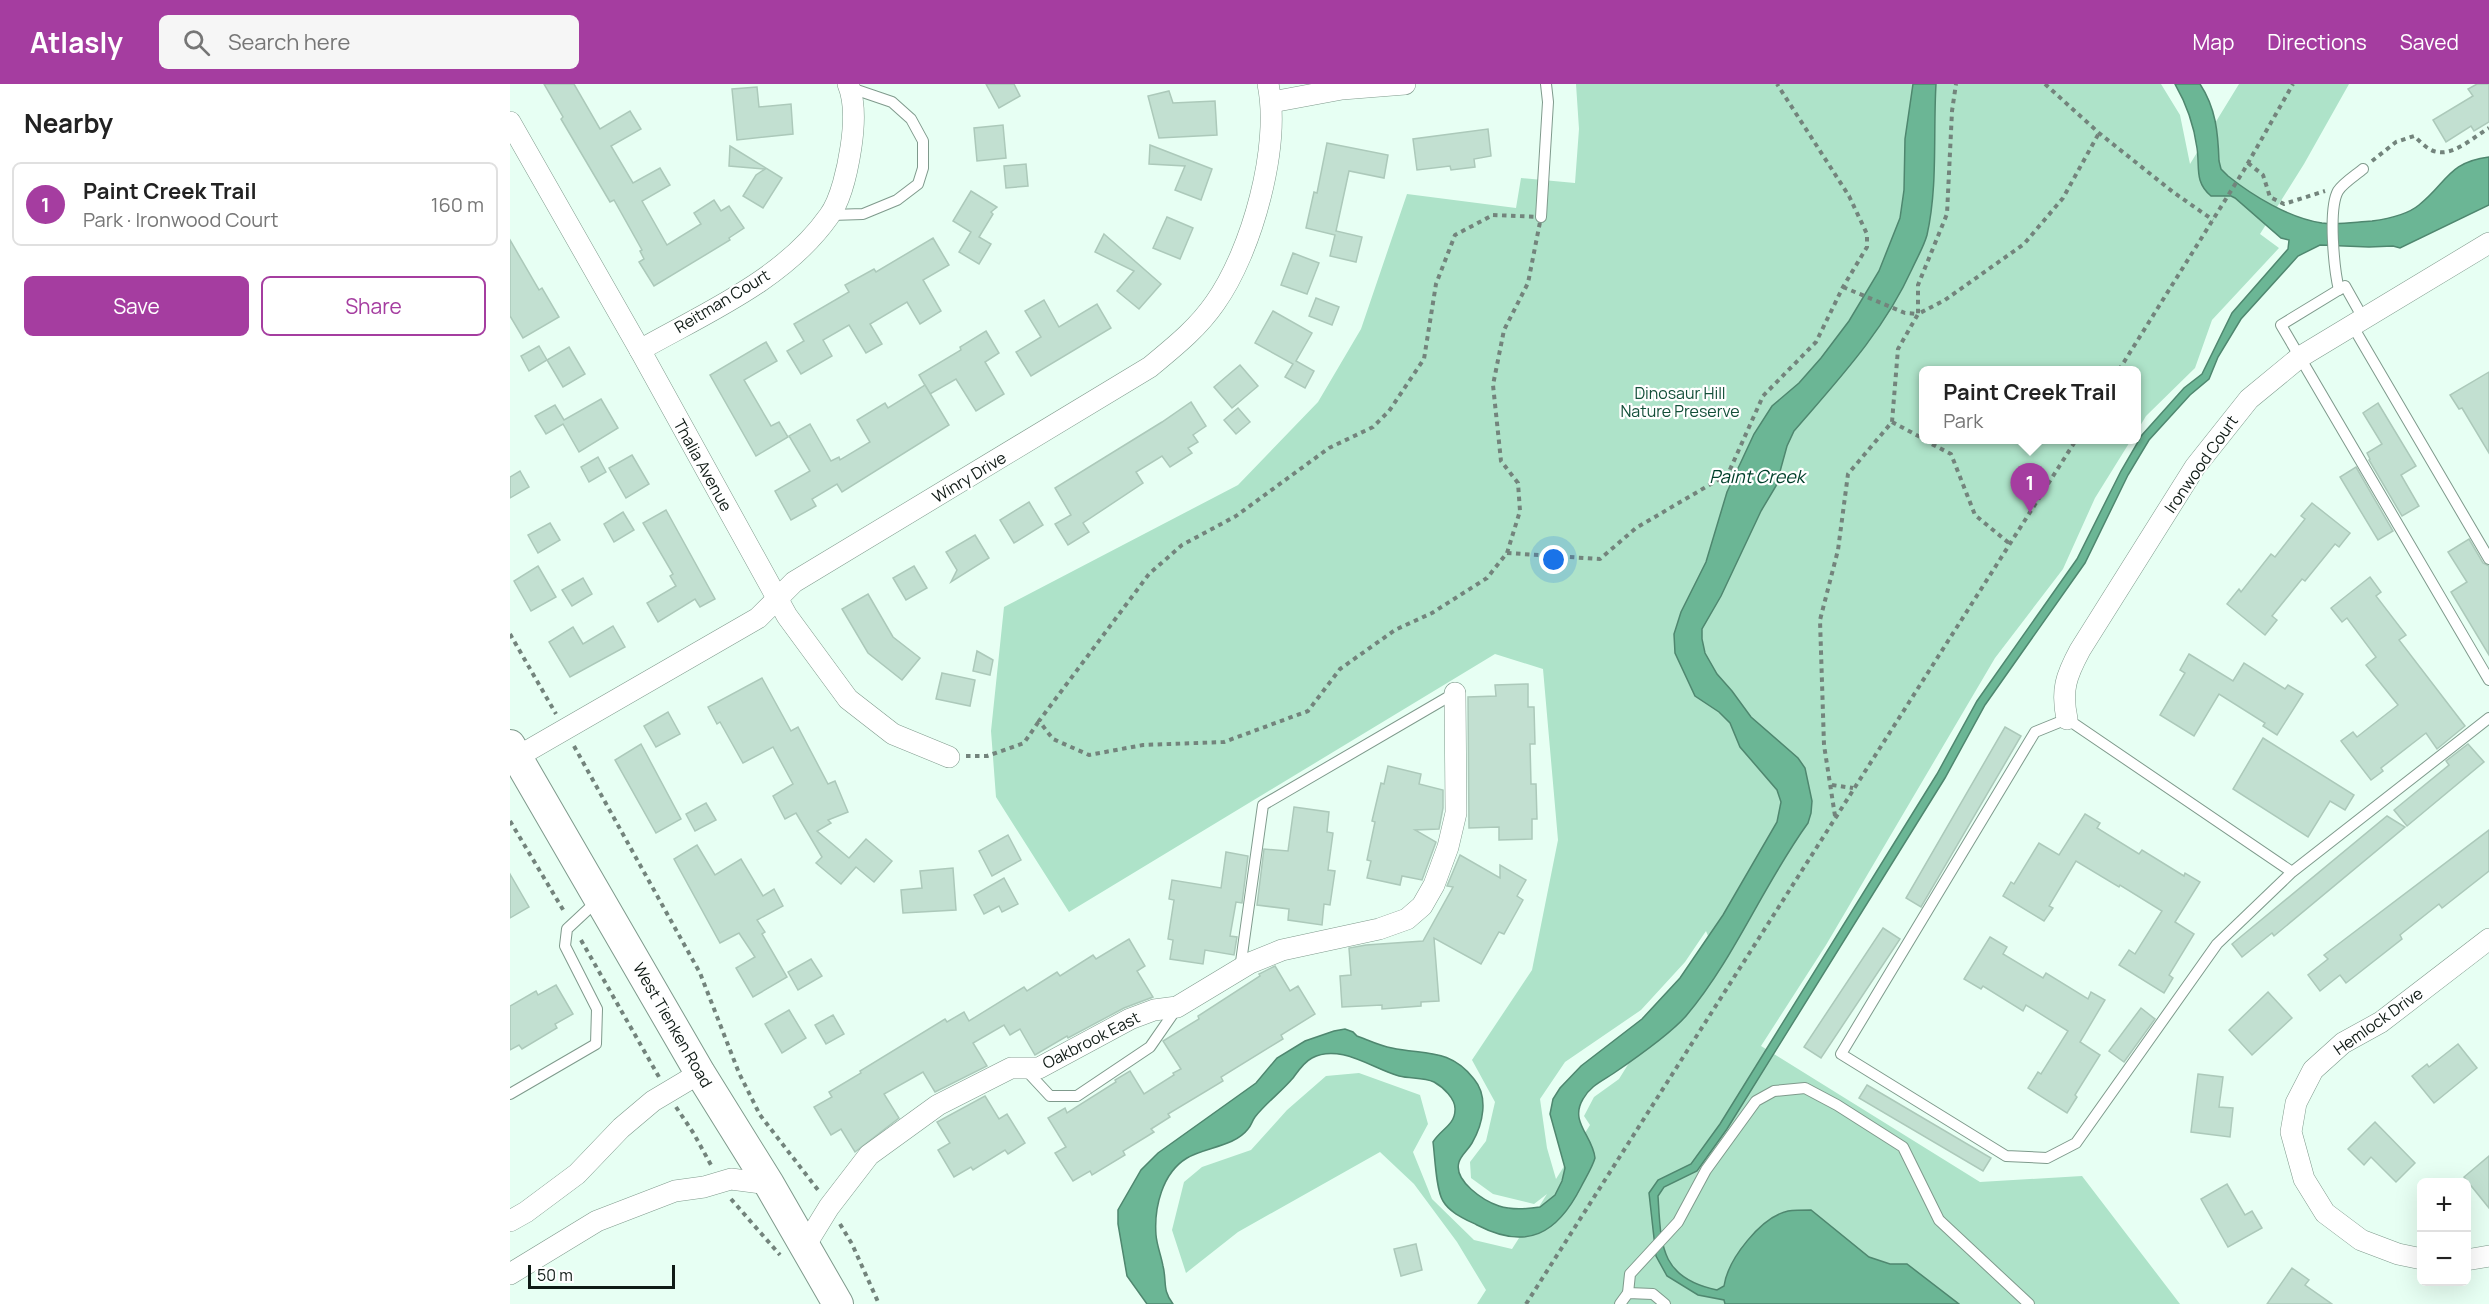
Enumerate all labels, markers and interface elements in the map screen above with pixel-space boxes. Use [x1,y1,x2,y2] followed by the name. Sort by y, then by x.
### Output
[159,15,579,69] search box
[30,23,123,61] text: Atlasly
[180,26,213,59] icon: search
[228,27,350,57] text: Search here
[2193,28,2234,56] text: Map
[2267,28,2367,56] text: Directions
[2400,28,2459,56] text: Saved
[24,105,113,141] text: Nearby
[83,176,257,206] text: Paint Creek Trail
[41,191,50,218] text: 1
[431,191,484,218] text: 160 m
[83,206,278,233] text: Park · Ironwood Court
[670,264,774,338] street label: Reitman Court
[24,276,249,336] button: Save
[261,276,486,336] button: Share
[1919,366,2141,444] popup
[1943,377,2117,407] text: Paint Creek Trail
[1620,382,1740,422] park label: Dinosaur Hill Nature Preserve
[1943,407,1983,434] text: Park
[2159,411,2243,517] street label: Ironwood Court
[669,415,737,515] street label: Thalia Avenue
[928,446,1010,508] street label: Winry Drive
[1709,464,1808,488] water label: Paint Creek
[2010,464,2050,513] pin: 1
[1539,545,1568,574] your location
[628,959,718,1091] street label: West Tienken Road
[2329,982,2427,1060] street label: Hemlock Drive
[1039,1006,1143,1074] street label: Oakbrook East
[2417,1178,2471,1286] map controls
[2417,1178,2471,1232] button: +
[2417,1232,2471,1286] button: −
[528,1262,675,1290] scale bar
[537,1264,573,1286] text: 50 m

